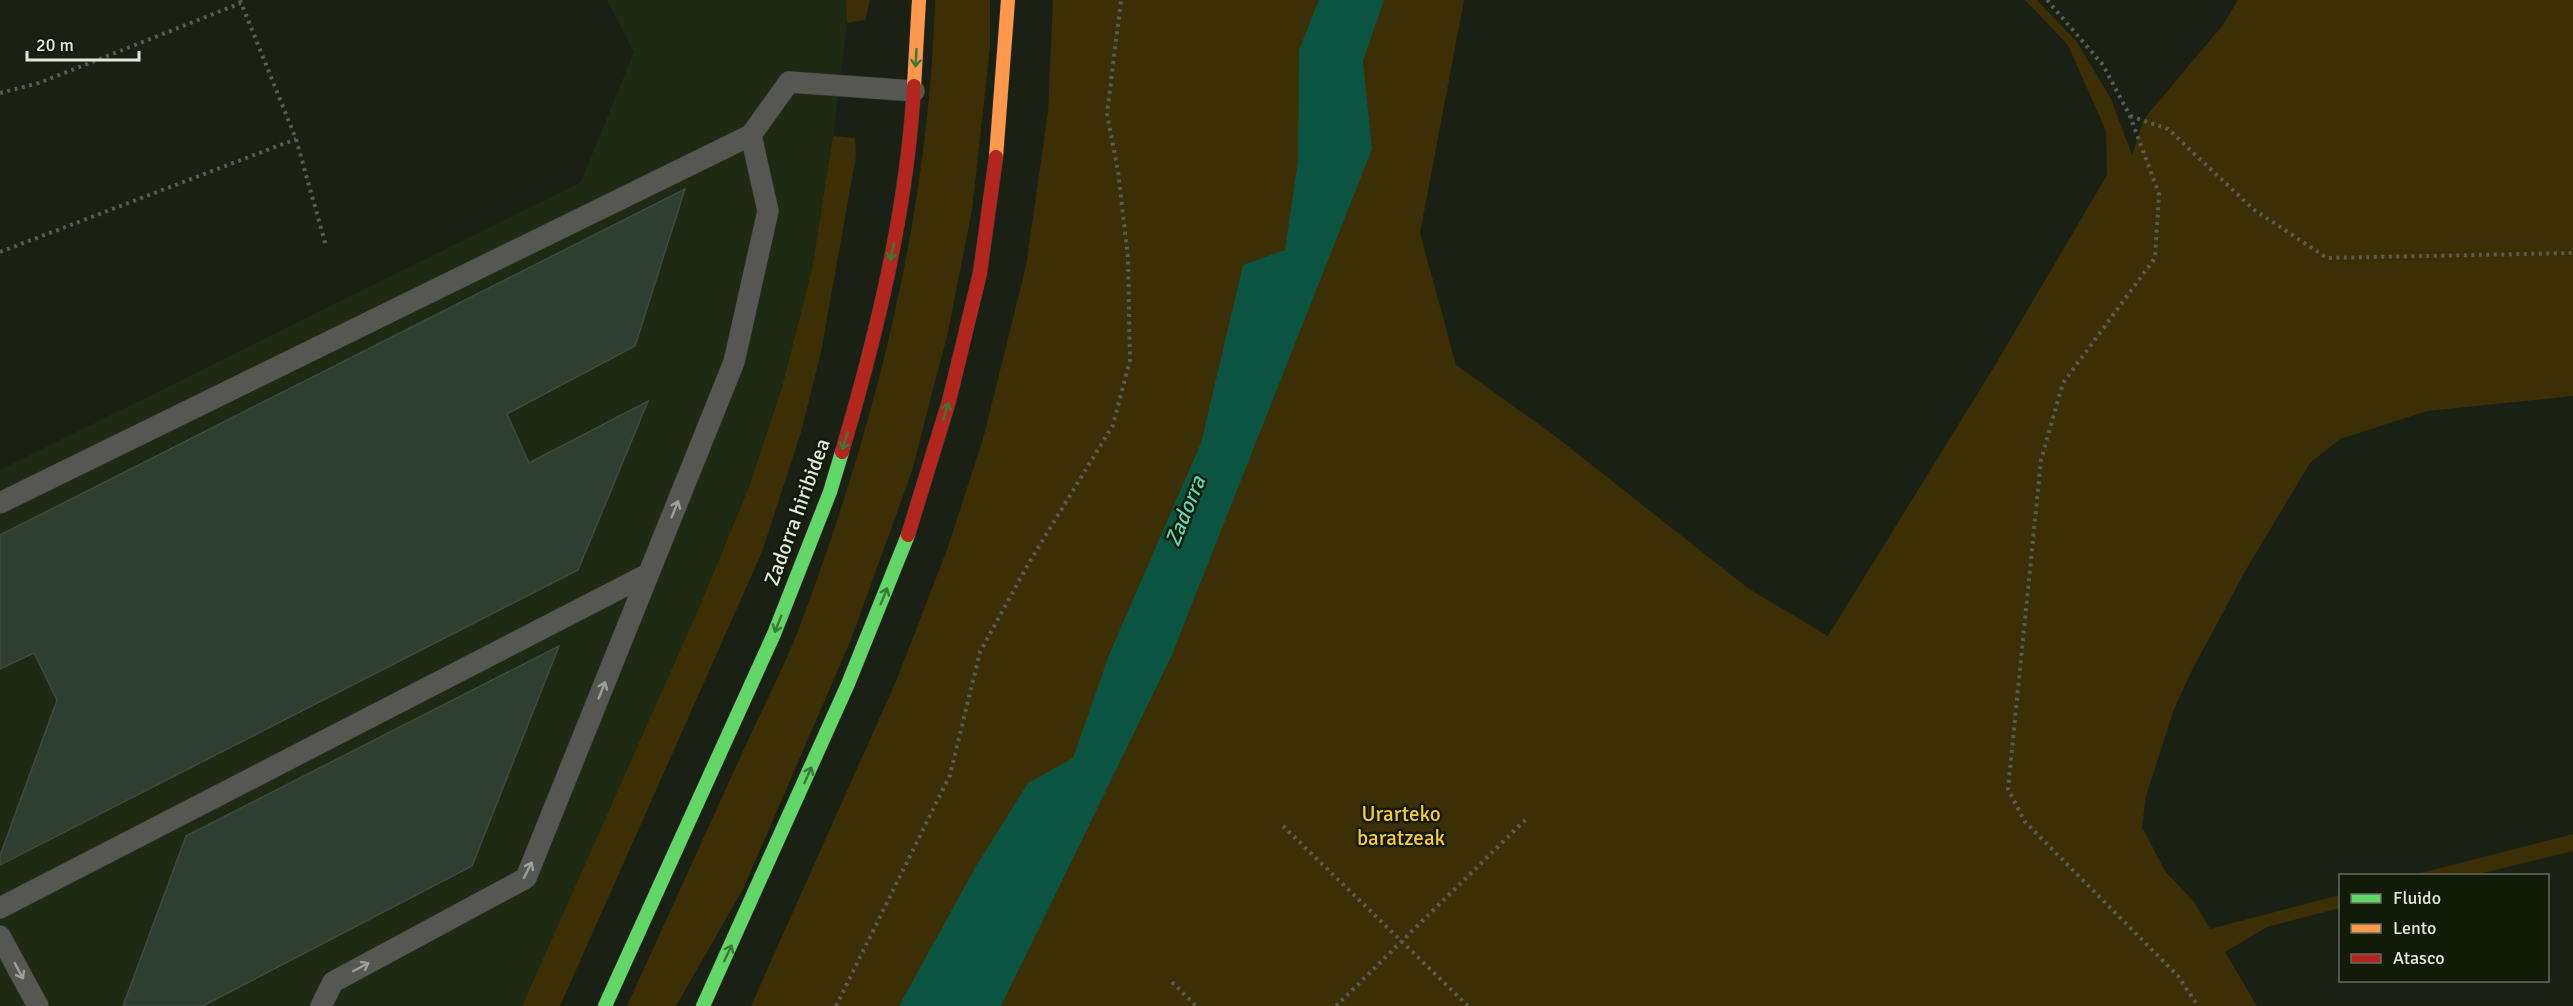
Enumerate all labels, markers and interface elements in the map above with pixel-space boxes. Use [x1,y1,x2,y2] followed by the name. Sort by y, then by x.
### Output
[27,24,140,62] scale bar
[36,34,74,56] text: 20 m
[910,48,921,68] one-way arrow
[886,242,897,261] one-way arrow
[941,402,952,421] one-way arrow
[839,431,850,450] one-way arrow
[758,435,836,589] street label: Zadorra hiribidea
[1159,471,1212,550] water label: Zadorra
[670,500,681,519] one-way arrow
[879,587,890,605] one-way arrow
[772,614,783,633] one-way arrow
[597,681,608,700] one-way arrow
[803,767,815,785] one-way arrow
[1357,801,1446,851] park label: Urarteko baratzeak
[522,862,534,879] one-way arrow
[2339,874,2549,982] legend
[2393,887,2441,909] text: Fluido
[2393,917,2436,939] text: Lento
[722,944,734,962] one-way arrow
[2393,947,2445,969] text: Atasco
[352,961,369,973] one-way arrow
[13,962,25,979] one-way arrow

